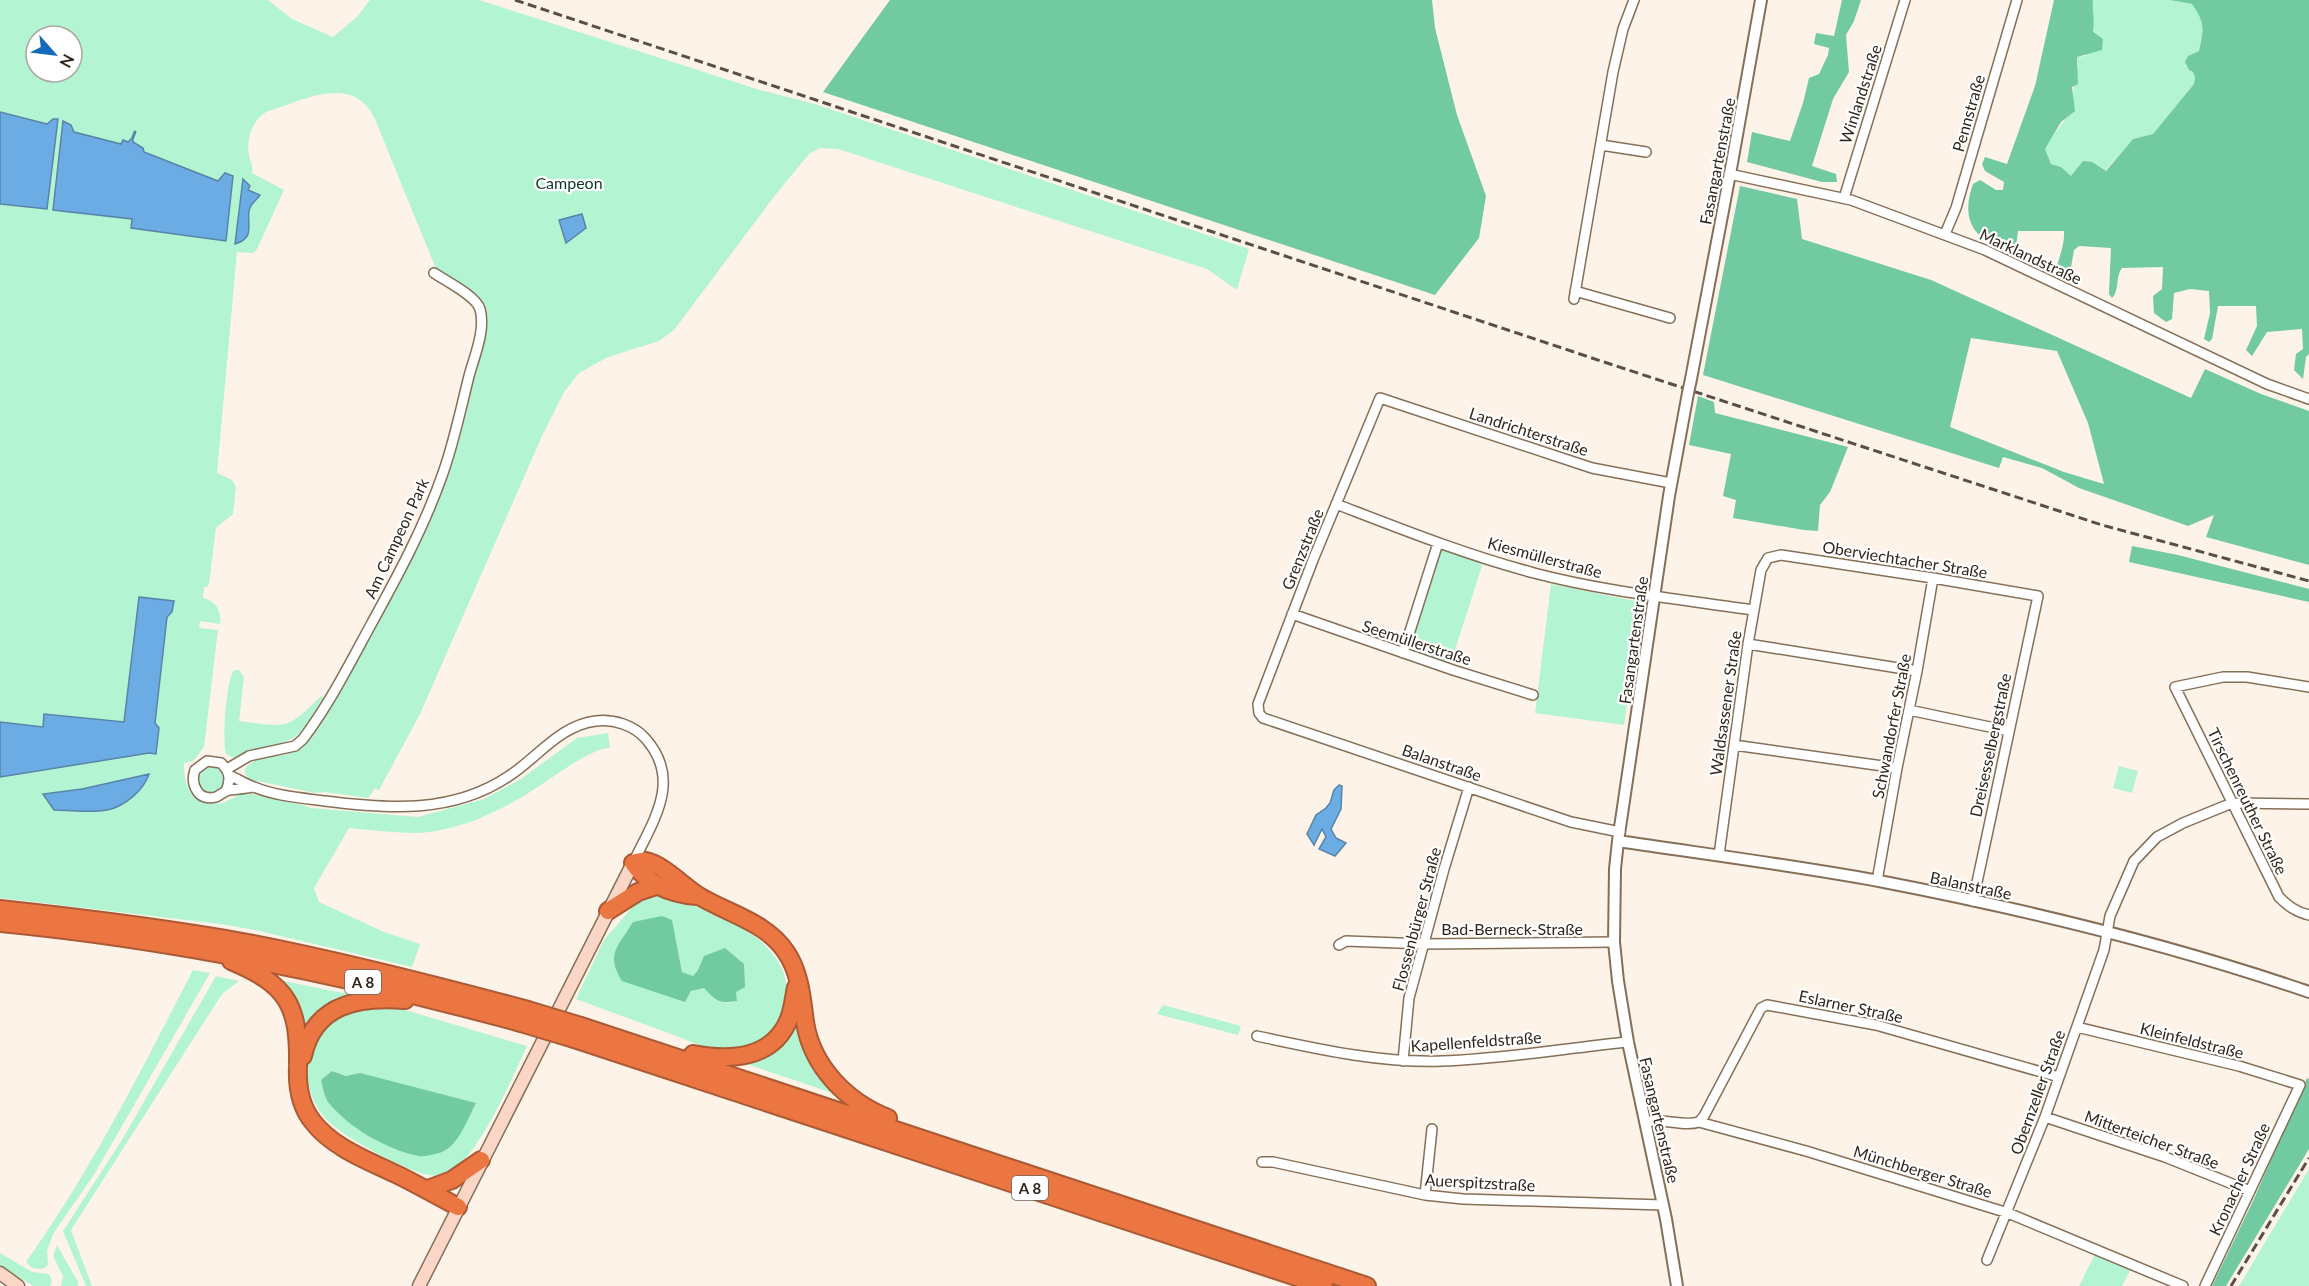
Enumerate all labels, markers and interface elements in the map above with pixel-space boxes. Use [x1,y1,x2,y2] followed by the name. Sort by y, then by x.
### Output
[24,24,84,84] north arrow
[1835,42,1885,146] street label: Winlandstraße
[56,51,79,71] text: N
[1948,72,1988,154] street label: Pennstraße
[1695,96,1739,226] street label: Fasangartenstraße
[535,173,603,192] park label: Campeon
[1977,224,2085,288] street label: Marklandstraße
[1467,403,1591,459] street label: Landrichterstraße
[360,474,433,601] street label: Am Campeon Park
[1277,506,1327,592] street label: Grenzstraße
[1486,533,1604,581] street label: Kiesmüllerstraße
[1821,537,1989,581] street label: Oberviechtacher Straße
[1615,575,1651,705] street label: Fasangartenstraße
[1360,615,1474,669] street label: Seemüllerstraße
[1705,629,1745,777] street label: Waldsassener Straße
[1868,652,1914,800] street label: Schwandorfer Straße
[1965,671,2015,819] street label: Dreisesselbergstraße
[2204,725,2292,877] street label: Tirschenreuther Straße
[1400,740,1484,784] street label: Balanstraße
[1388,845,1444,993] street label: Flossenbürger Straße
[1928,867,2014,903] street label: Balanstraße
[1441,919,1583,938] street label: Bad-Berneck-Straße
[345,970,381,994] road number: A 8
[1797,986,1905,1026] street label: Eslarner Straße
[2138,1018,2246,1062] street label: Kleinfeldstraße
[1410,1027,1542,1055] street label: Kapellenfeldstraße
[2006,1027,2068,1157] street label: Obernzeller Straße
[1636,1055,1684,1185] street label: Fasangartenstraße
[2082,1106,2222,1172] street label: Mitterteicher Straße
[2205,1120,2273,1238] street label: Kronacher Straße
[1851,1141,1995,1201] street label: Münchberger Straße
[1424,1170,1536,1194] street label: Auerspitzstraße
[1012,1176,1048,1200] road number: A 8

